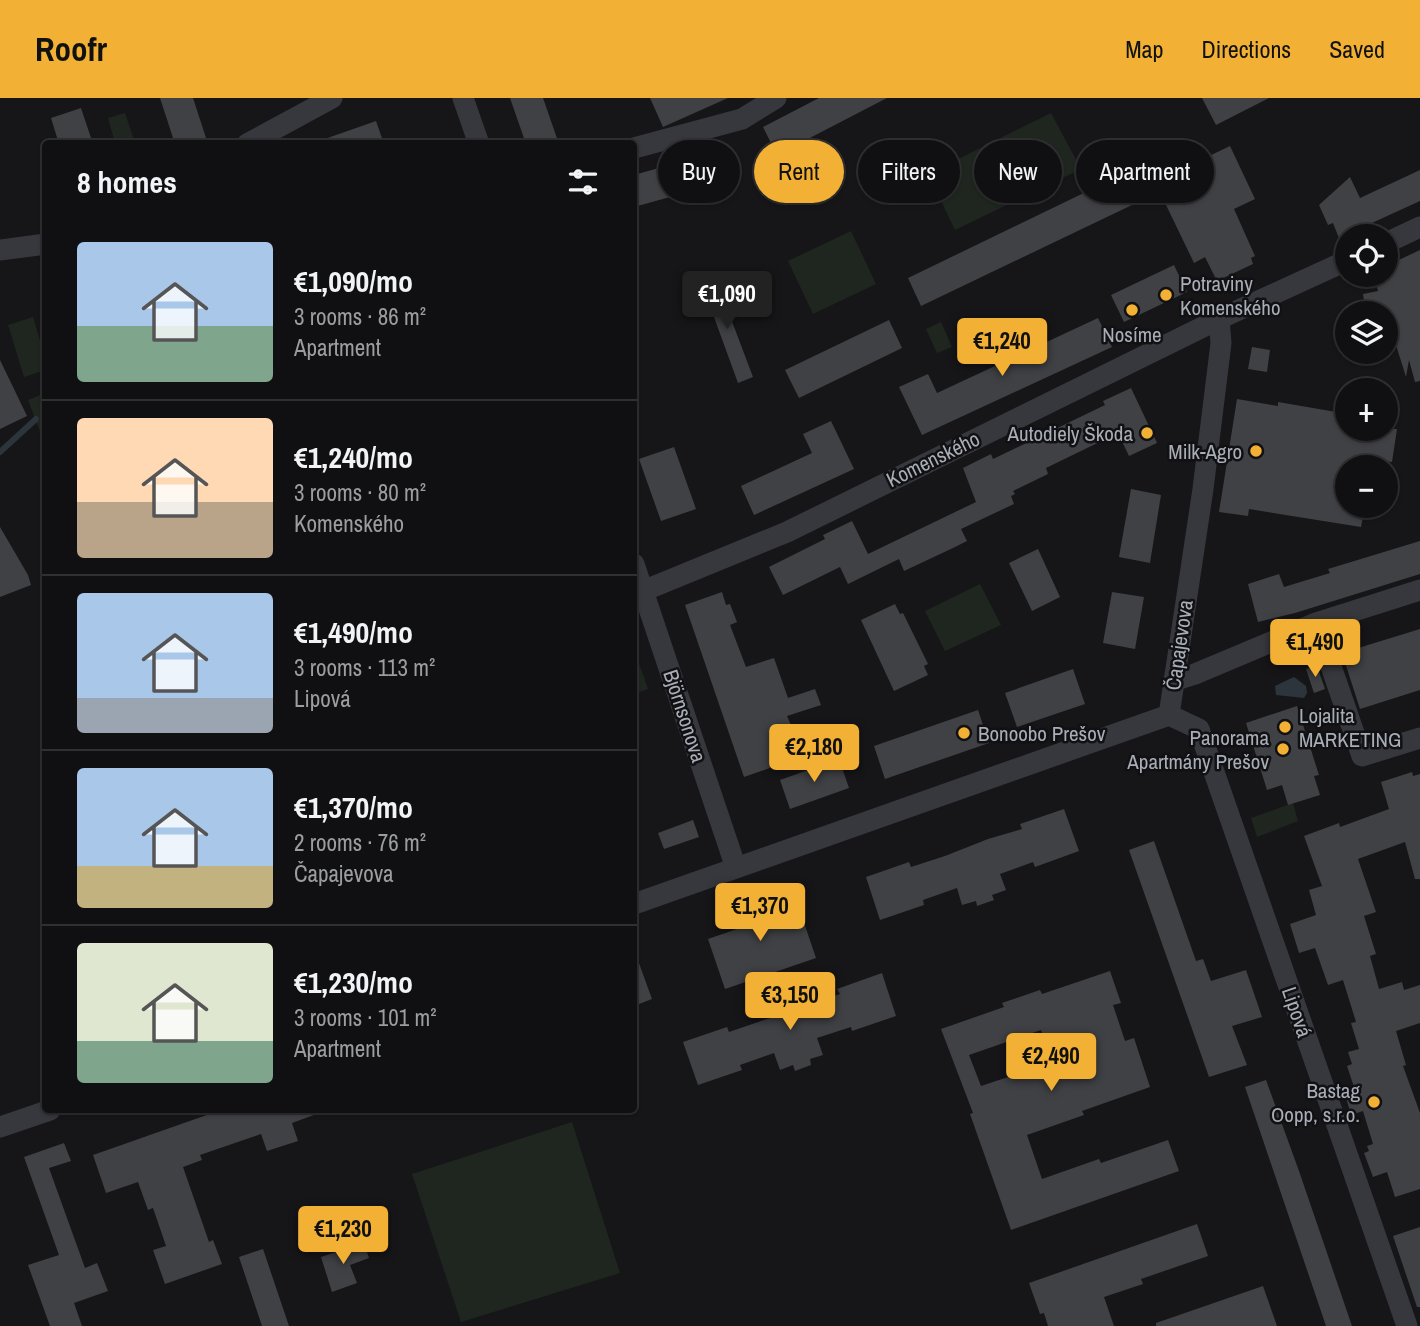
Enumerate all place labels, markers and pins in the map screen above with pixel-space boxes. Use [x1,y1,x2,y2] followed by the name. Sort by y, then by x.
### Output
[1180,269,1281,322] place label: Potraviny Komenského
[670,272,784,331] pin: €1,090
[1158,287,1174,303] marker: Potraviny Komenského
[1124,302,1140,318] marker: Nosíme
[945,318,1059,378] pin: €1,240
[1102,320,1162,349] place label: Nosíme
[1007,419,1133,448] place label: Autodiely Škoda
[1139,425,1155,441] marker: Autodiely Škoda
[1168,437,1242,466] place label: Milk-Agro
[1248,443,1264,459] marker: Milk-Agro
[1258,620,1372,679] pin: €1,490
[1299,701,1401,754] place label: Lojalita MARKETING
[978,719,1106,748] place label: Bonoobo Prešov
[1277,719,1293,735] marker: Lojalita MARKETING
[1126,723,1269,776] place label: Panorama Apartmány Prešov
[757,724,871,784] pin: €2,180
[956,725,972,741] marker: Bonoobo Prešov
[1275,741,1291,757] marker: Panorama Apartmány Prešov
[703,884,817,943] pin: €1,370
[733,972,847,1032] pin: €3,150
[994,1034,1108,1093] pin: €2,490
[1271,1076,1360,1129] place label: Bastag Oopp, s.r.o.
[1366,1094,1382,1110] marker: Bastag Oopp, s.r.o.
[286,1206,400,1266] pin: €1,230

